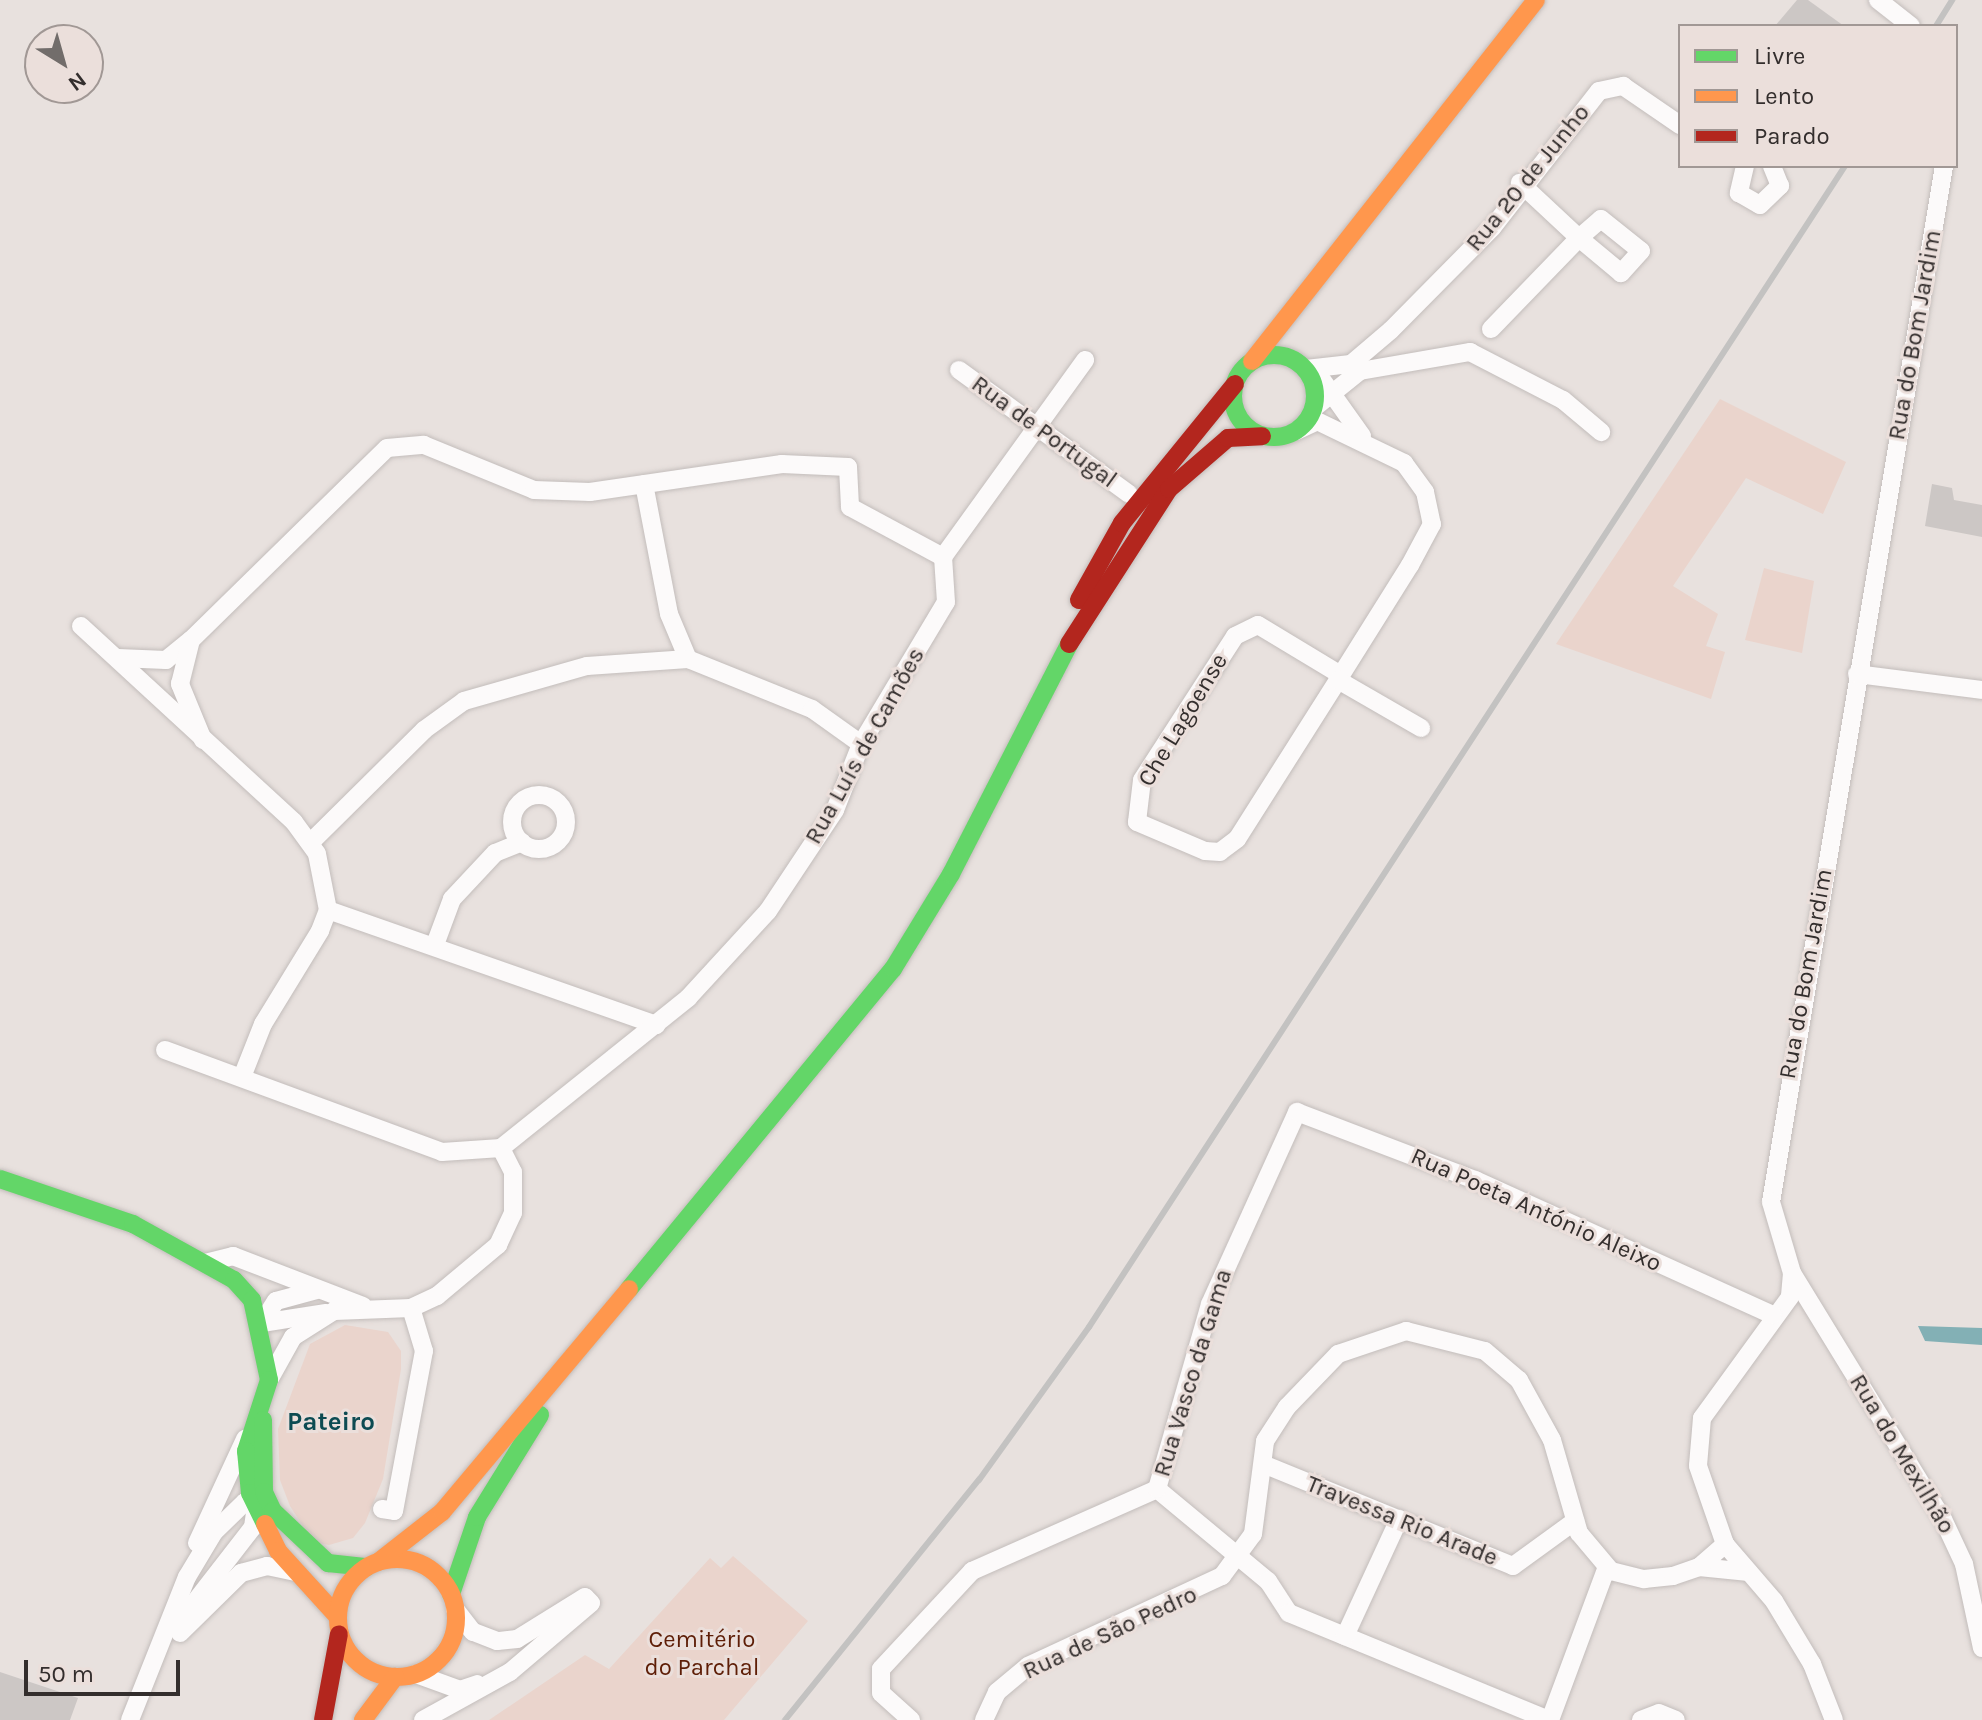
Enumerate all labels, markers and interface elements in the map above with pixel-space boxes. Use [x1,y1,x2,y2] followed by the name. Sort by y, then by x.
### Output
[24,24,104,104] north arrow
[1678,24,1958,168] legend
[1754,42,1805,70] text: Livre
[63,66,91,97] text: N
[1754,82,1814,110] text: Lento
[1460,99,1596,257] street label: Rua 20 de Junho
[1754,122,1830,150] text: Parado
[1882,228,1948,442] street label: Rua do Bom Jardim
[966,370,1122,494] street label: Rua de Portugal
[799,643,931,849] street label: Rua Luís de Camões
[1132,648,1234,792] street label: Che Lagoense
[1773,867,1839,1081] street label: Rua do Bom Jardim
[1406,1142,1666,1278] street label: Rua Poeta António Aleixo
[1148,1266,1238,1480] street label: Rua Vasco da Gama
[1843,1369,1961,1539] street label: Rua do Mexilhão
[287,1406,375,1438] district label: Pateiro
[1302,1470,1502,1572] street label: Travessa Rio Arade
[1018,1580,1202,1686] street label: Rua de São Pedro
[644,1626,760,1682] park label: Cemitério do Parchal
[28,1644,184,1694] scale bar
[38,1660,94,1688] text: 50 m

